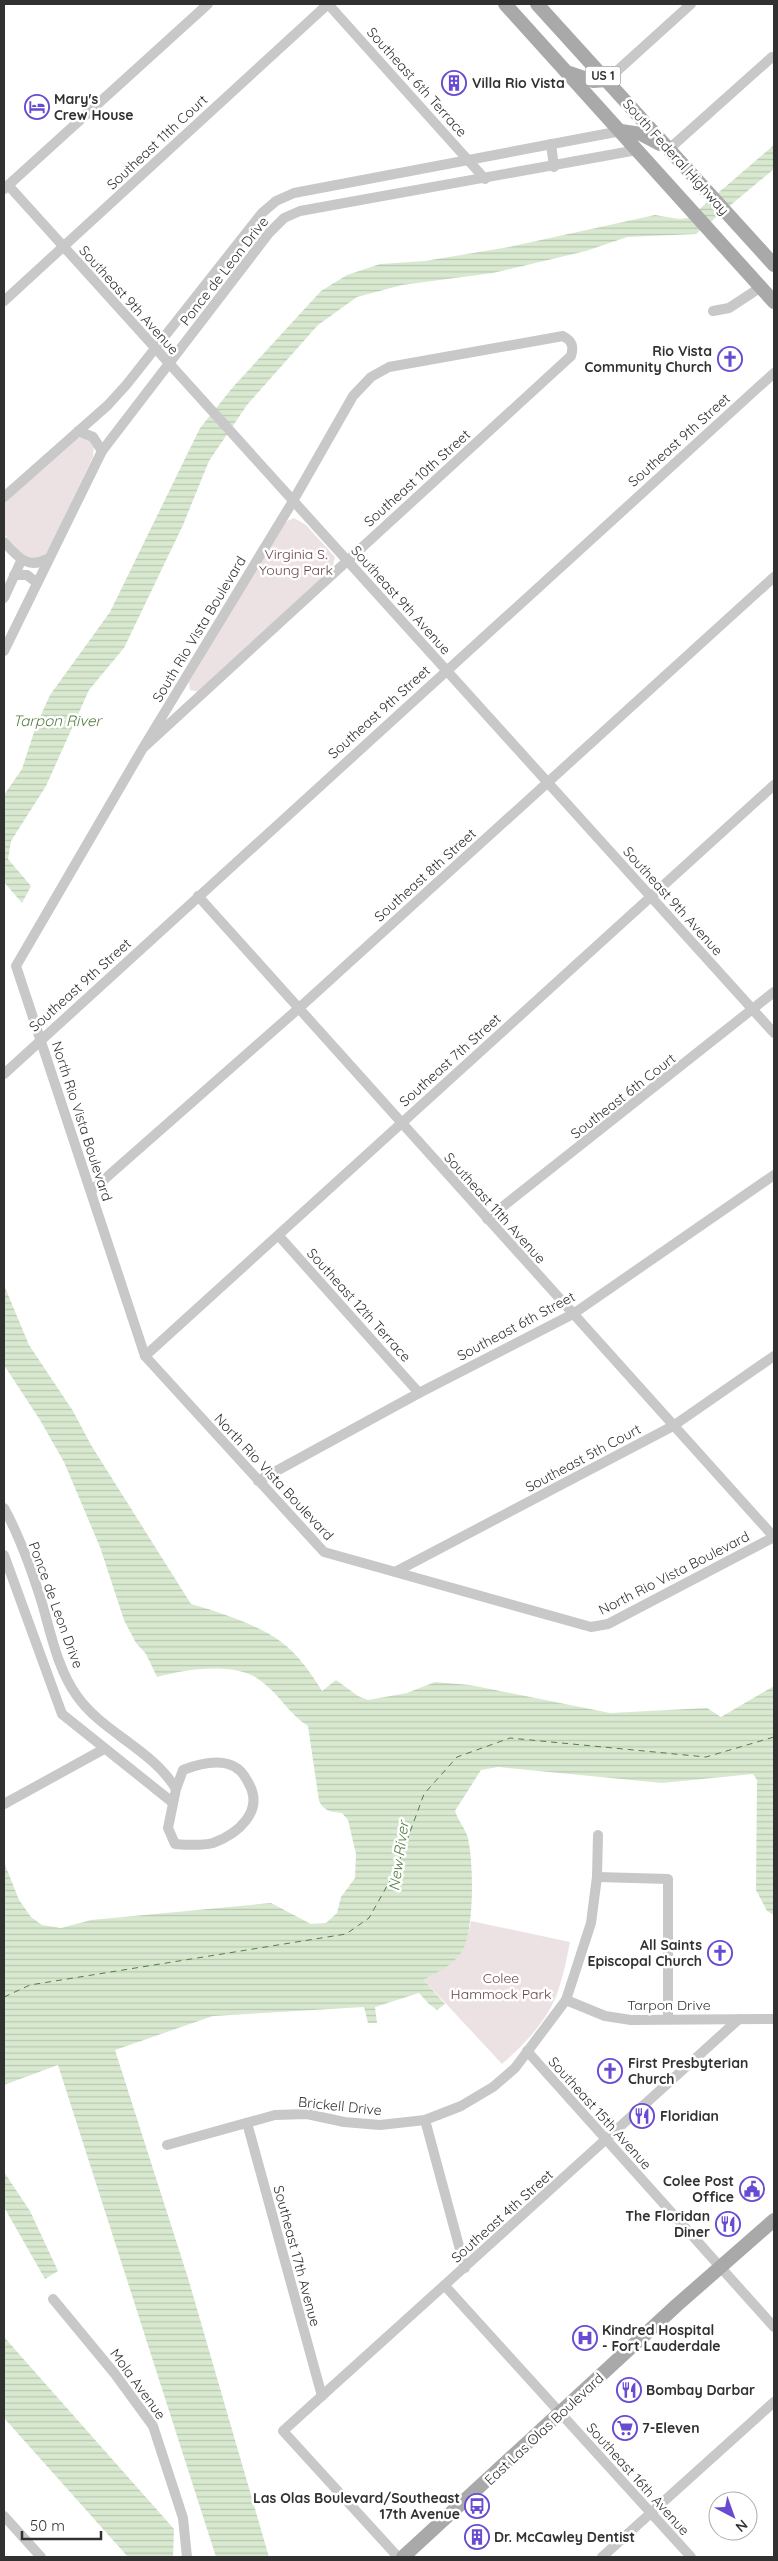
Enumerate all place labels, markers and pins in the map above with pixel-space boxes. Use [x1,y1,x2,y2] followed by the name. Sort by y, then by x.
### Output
[441,70,467,96] building icon: Villa Rio Vista
[472,74,565,92] place label: Villa Rio Vista
[54,90,134,124] place label: Mary's Crew House
[24,94,50,120] hotel icon: Mary's Crew House
[584,342,712,376] place label: Rio Vista Community Church
[717,346,743,372] church icon: Rio Vista Community Church
[587,1936,702,1970] place label: All Saints Episcopal Church
[707,1940,733,1966] church icon: All Saints Episcopal Church
[628,2054,748,2088] place label: First Presbyterian Church
[597,2058,623,2084] church icon: First Presbyterian Church
[629,2103,655,2129] restaurant icon: Floridian
[660,2107,719,2125] place label: Floridian
[663,2172,734,2206] place label: Colee Post Office
[739,2176,765,2202] public building icon: Colee Post Office
[625,2207,710,2241] place label: The Floridan Diner
[715,2211,741,2237] restaurant icon: The Floridan Diner
[602,2321,721,2355] place label: Kindred Hospital - Fort Lauderdale
[572,2325,598,2351] hospital icon: Kindred Hospital - Fort Lauderdale
[616,2377,642,2403] restaurant icon: Bombay Darbar
[646,2381,755,2399] place label: Bombay Darbar
[612,2415,638,2441] supermarket icon: 7-Eleven
[642,2419,699,2437] place label: 7-Eleven
[253,2489,460,2523] place label: Las Olas Boulevard/Southeast 17th Avenue
[464,2493,490,2519] bus stop icon: Las Olas Boulevard/Southeast 17th Avenue
[464,2524,490,2550] building icon: Dr. McCawley Dentist
[494,2528,635,2546] place label: Dr. McCawley Dentist

